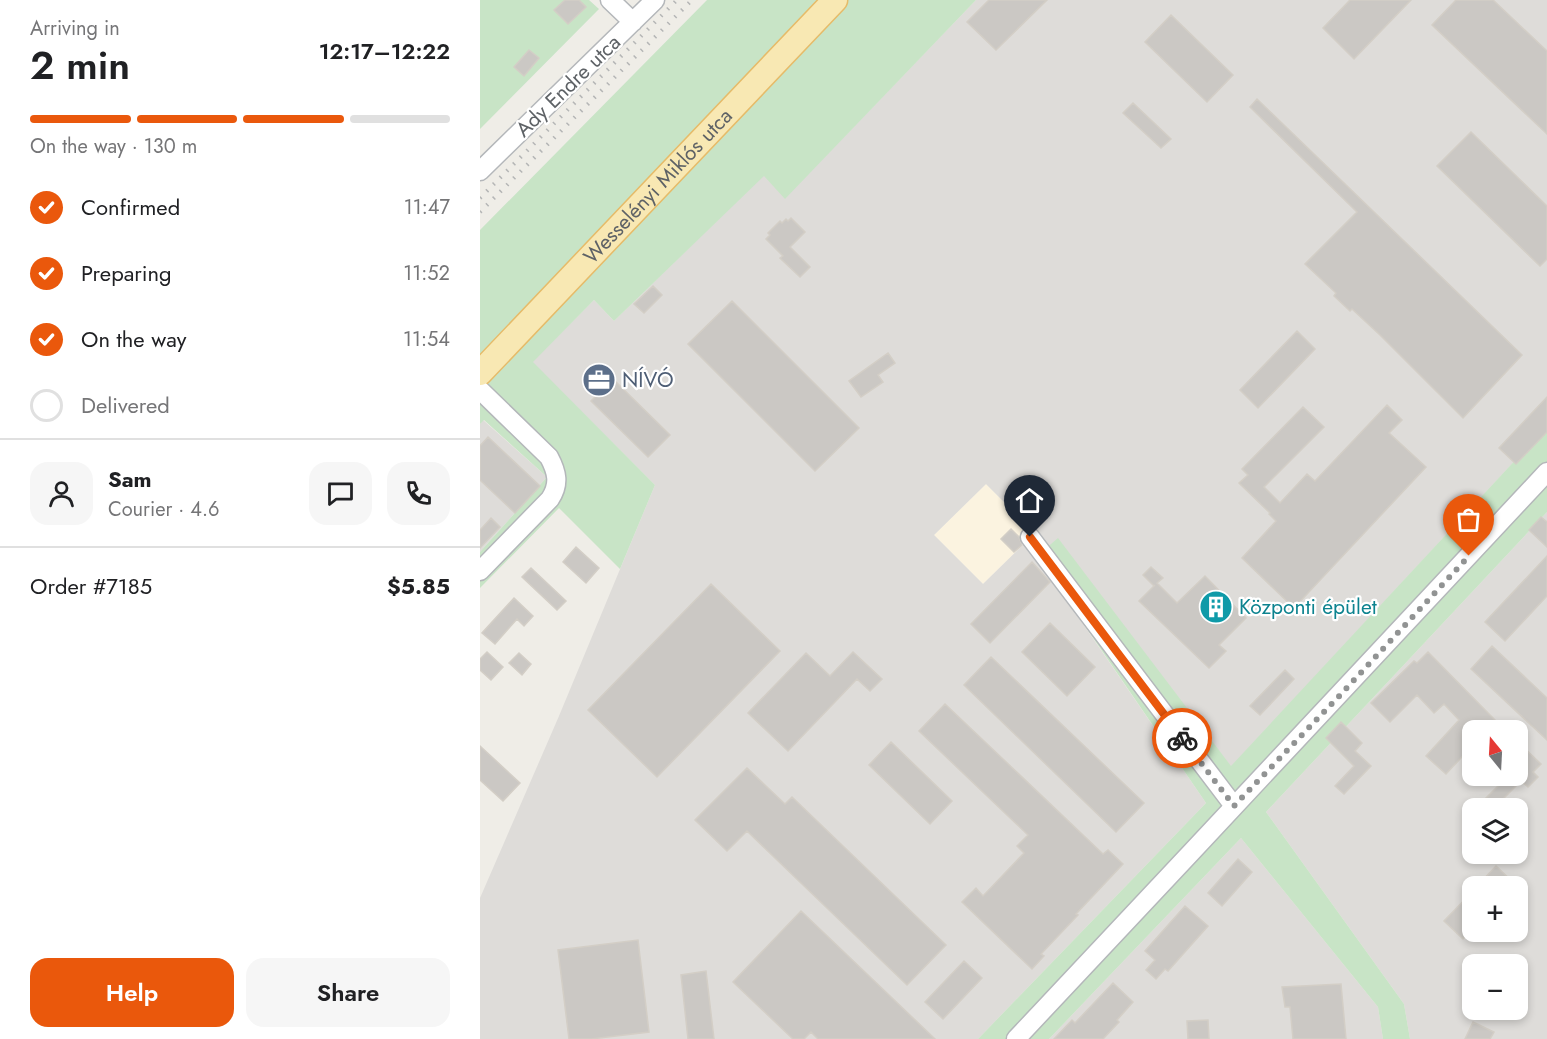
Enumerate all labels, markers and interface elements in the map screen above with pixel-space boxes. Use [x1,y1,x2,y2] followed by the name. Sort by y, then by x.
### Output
[30,14,120,43] text: Arriving in
[509,28,627,144] street label: Ady Endre utca
[319,35,450,67] text: 12:17–12:22
[30,37,130,94] text: 2 min
[577,102,739,270] street label: Wesselényi Miklós utca
[30,132,197,161] text: On the way · 130 m
[30,191,63,224] icon: check
[81,191,180,223] text: Confirmed
[404,193,450,222] text: 11:47
[30,257,63,290] icon: check
[81,257,172,289] text: Preparing
[403,259,450,288] text: 11:52
[30,323,63,356] icon: check
[81,323,186,355] text: On the way
[403,325,450,354] text: 11:54
[581,362,617,398] office icon: NÍVÓ
[622,365,674,395] place label: NÍVÓ
[81,389,170,421] text: Delivered
[30,462,93,525] button: person
[309,462,372,525] button: chat
[387,462,450,525] button: phone
[108,463,152,495] text: Sam
[1004,475,1055,537] pin
[1013,484,1046,517] icon: home
[1443,494,1494,556] pin
[108,495,220,524] text: Courier · 4.6
[1452,503,1485,536] icon: bag
[30,570,152,602] text: Order #7185
[387,570,450,602] text: $5.85
[1198,589,1234,625] building icon: Központi épület
[1239,592,1377,622] place label: Központi épület
[1152,708,1212,768] courier
[1462,720,1528,786] north arrow
[1462,720,1528,1020] map controls
[1166,722,1199,755] icon: bike
[1462,798,1528,864] button: layers
[1462,876,1528,942] button: +
[1462,954,1528,1020] button: −
[30,958,234,1027] button: Help
[246,958,450,1027] button: Share

